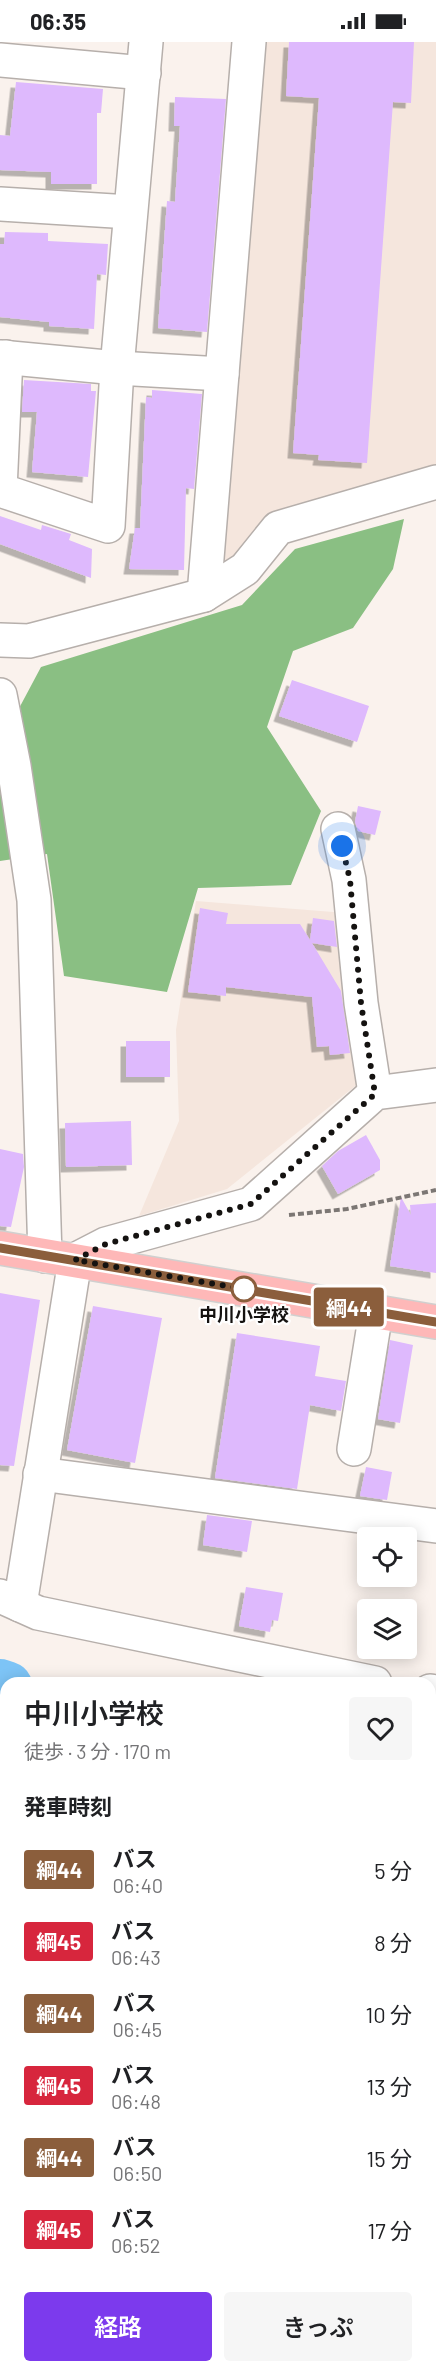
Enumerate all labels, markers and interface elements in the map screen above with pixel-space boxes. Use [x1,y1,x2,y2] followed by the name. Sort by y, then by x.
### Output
[30,8,86,34] text: 06:35
[327,831,357,861] your location
[231,1276,257,1302] marker: 中川小学校
[314,1288,383,1326] line badge: 綱44
[326,1295,372,1320] text: 綱44
[199,1303,289,1325] place label: 中川小学校
[357,1527,417,1659] map controls
[357,1527,417,1587] button: locate
[357,1599,417,1659] button: layers
[24,1696,164,1730] text: 中川小学校
[349,1697,412,1760] button: heart
[24,1739,171,1763] text: 徒歩 · 3 分 · 170 m
[24,1793,112,1819] text: 発車時刻
[112,1845,156,1871] text: バス
[36,1857,82,1882] text: 綱44
[374,1857,412,1883] text: 5 分
[112,1873,163,1897] text: 06:40
[111,1917,155,1943] text: バス
[36,1929,81,1954] text: 綱45
[374,1929,412,1955] text: 8 分
[111,1945,161,1969] text: 06:43
[112,1989,156,2015] text: バス
[36,2001,82,2026] text: 綱44
[365,2001,412,2027] text: 10 分
[112,2017,162,2041] text: 06:45
[111,2061,155,2087] text: バス
[36,2073,81,2098] text: 綱45
[367,2073,412,2099] text: 13 分
[111,2089,161,2113] text: 06:48
[112,2133,156,2159] text: バス
[36,2145,82,2170] text: 綱44
[367,2145,412,2171] text: 15 分
[112,2161,162,2185] text: 06:50
[111,2205,155,2231] text: バス
[36,2217,81,2242] text: 綱45
[367,2217,412,2243] text: 17 分
[111,2233,160,2257] text: 06:52
[24,2292,212,2361] button: 経路
[224,2292,412,2361] button: きっぷ

